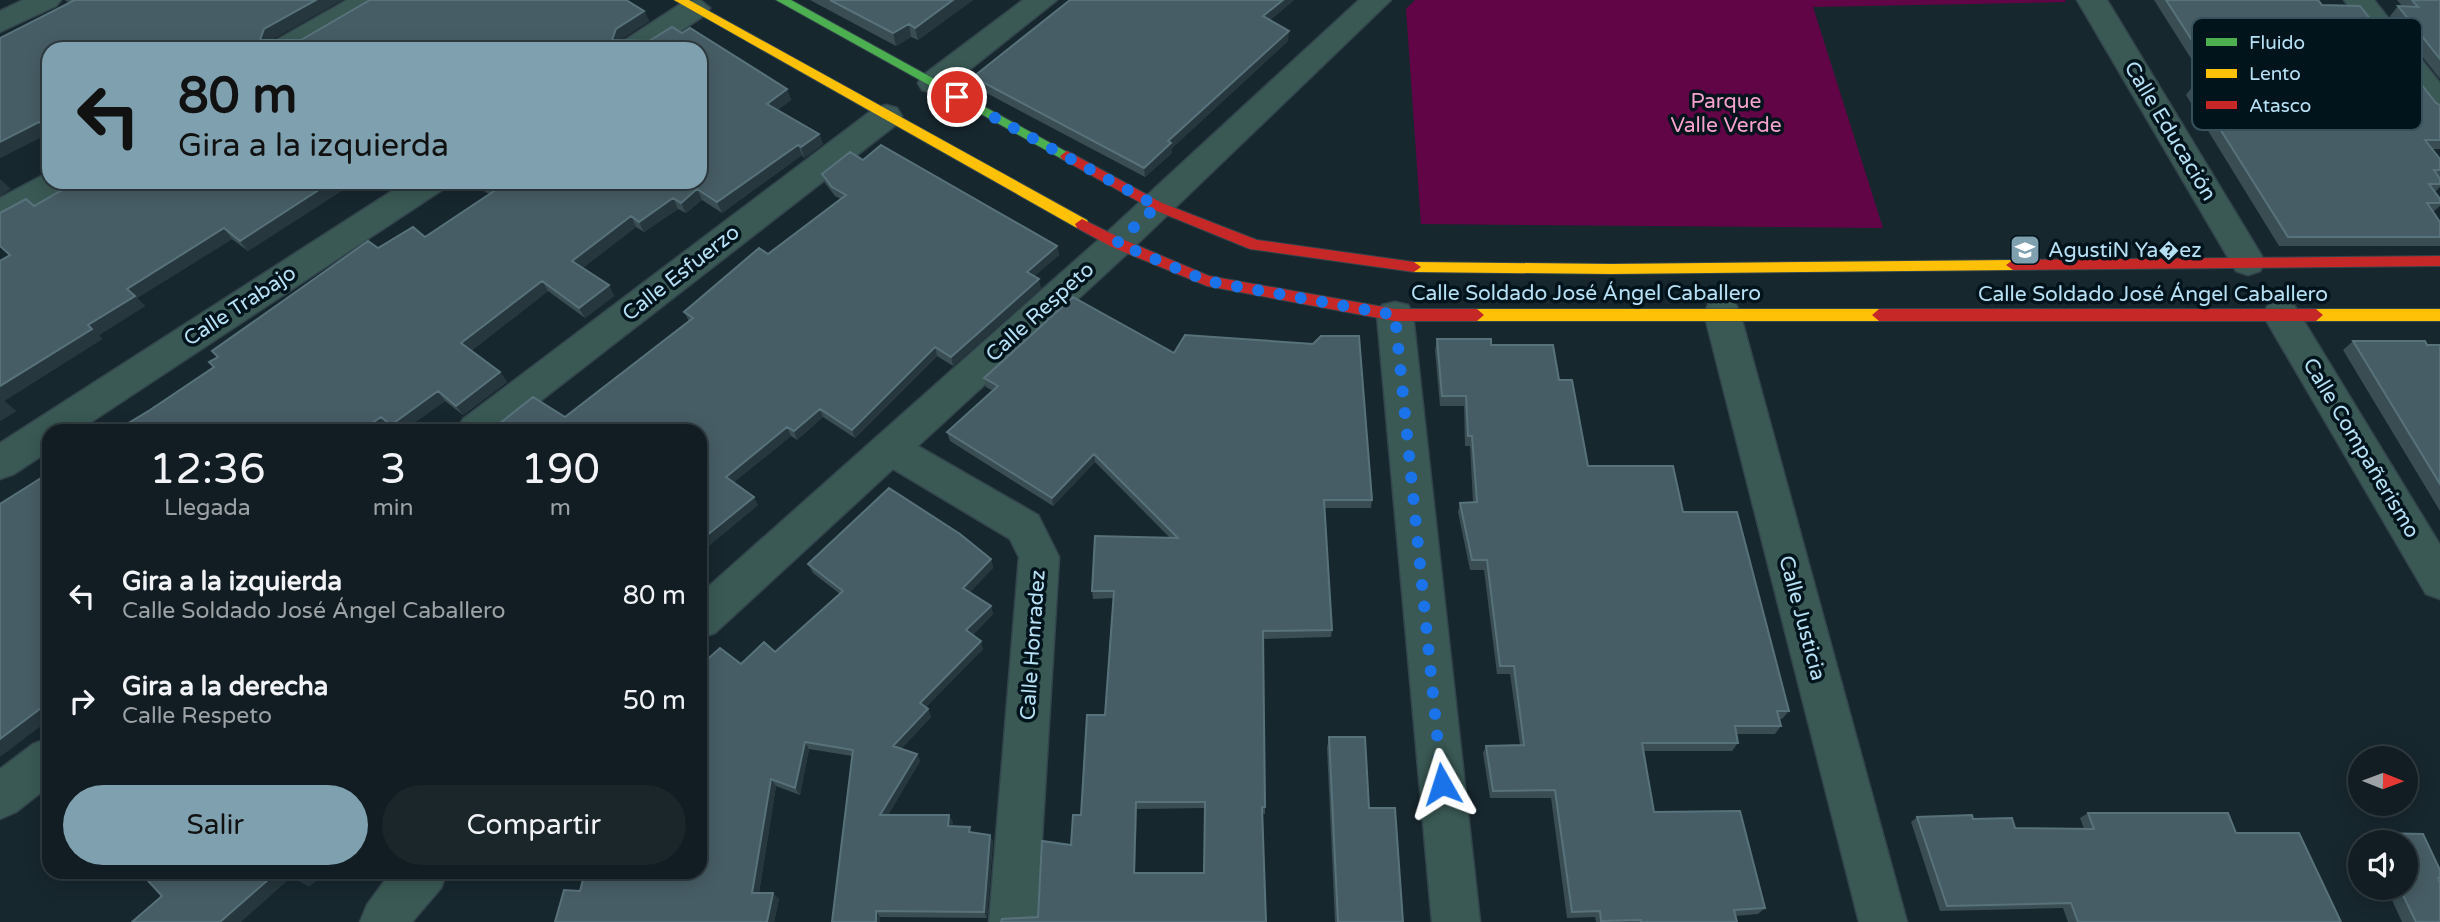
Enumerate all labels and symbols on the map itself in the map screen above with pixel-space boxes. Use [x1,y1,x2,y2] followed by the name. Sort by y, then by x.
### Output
[2192,18,2422,130] legend
[2249,32,2305,54] text: Fluido
[2119,57,2221,205] street label: Calle Educación
[2249,63,2301,85] text: Lento
[927,67,987,127] pin
[1670,89,1782,138] park label: Parque Valle Verde
[2249,95,2311,117] text: Atasco
[618,220,744,326] street label: Calle Esfuerzo
[2008,233,2042,267] school or university icon: AgustiN Ya�ez
[2048,238,2202,263] place label: AgustiN Ya�ez
[981,257,1099,367] street label: Calle Respeto
[179,260,301,352] street label: Calle Trabajo
[1411,281,1761,306] street label: Calle Soldado José Ángel Caballero
[1978,282,2328,307] street label: Calle Soldado José Ángel Caballero
[2297,353,2425,543] street label: Calle Compañerismo
[1773,553,1831,683] street label: Calle Justicia
[1015,569,1051,721] street label: Calle Honradez
[2348,746,2418,816] north arrow
[1405,747,1479,821] position arrow

